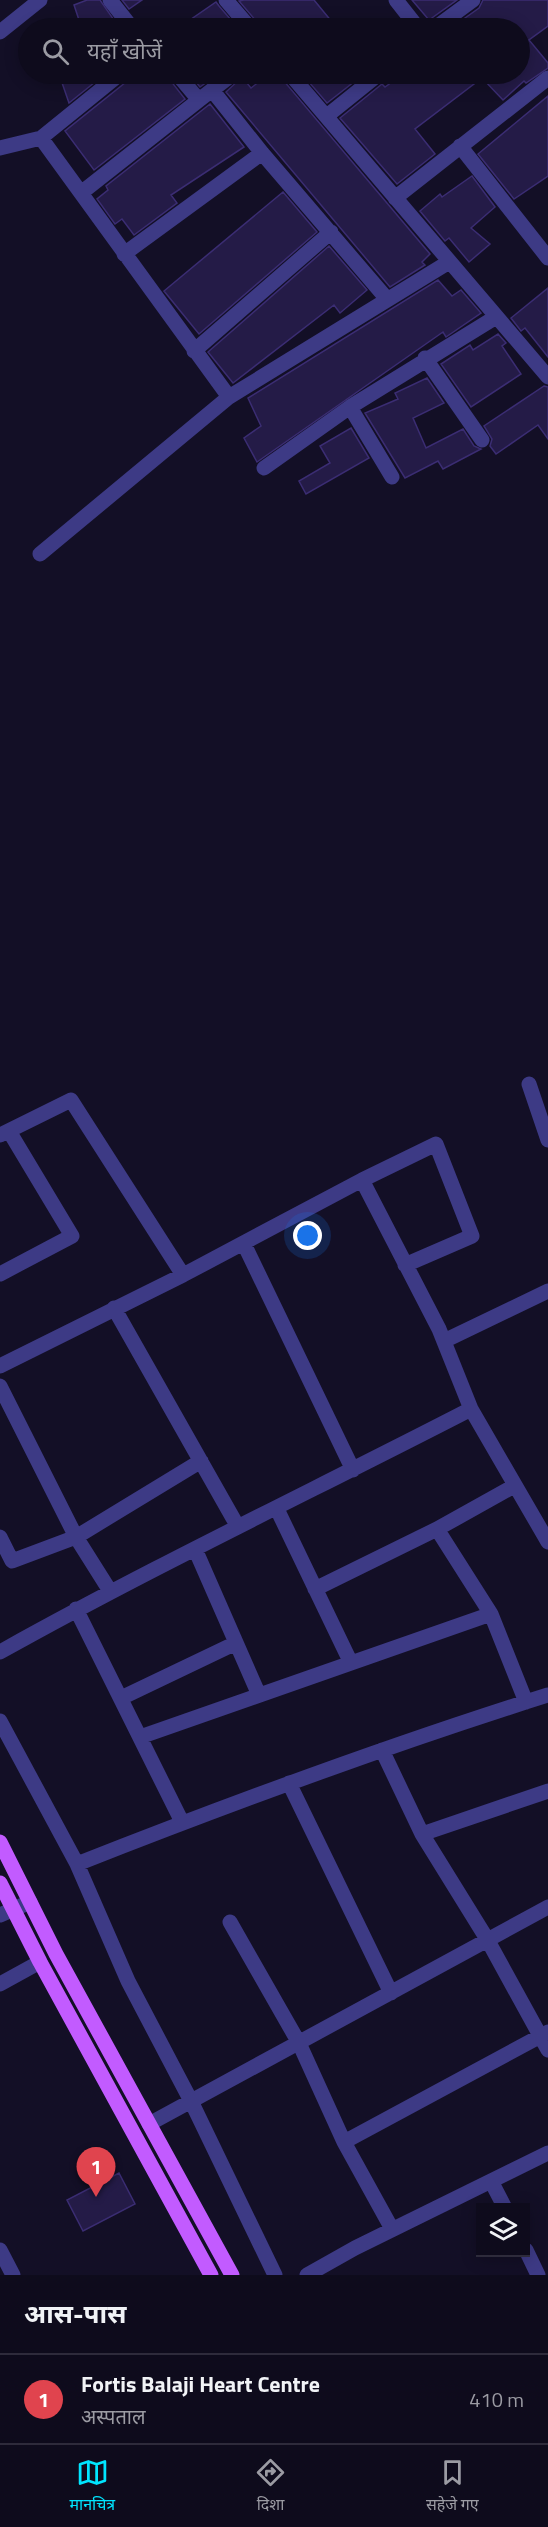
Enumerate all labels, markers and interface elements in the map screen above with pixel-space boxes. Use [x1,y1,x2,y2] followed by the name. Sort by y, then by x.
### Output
[18,18,530,84] search box
[87,34,162,68] text: यहाँ खोजें
[39,35,72,68] icon: search
[293,1221,322,1250] your location
[76,2148,116,2197] pin: 1
[476,2203,530,2257] map controls
[476,2203,530,2257] button: layers
[24,2294,126,2333] text: आस-पास
[81,2367,320,2401] text: Fortis Balaji Heart Centre
[38,2384,49,2415] text: 1
[469,2384,524,2415] text: 410 m
[81,2401,146,2432] text: अस्पताल
[69,2456,115,2517] tab: मानचित्र
[254,2456,287,2517] tab: दिशा
[426,2456,479,2517] tab: सहेजे गए

